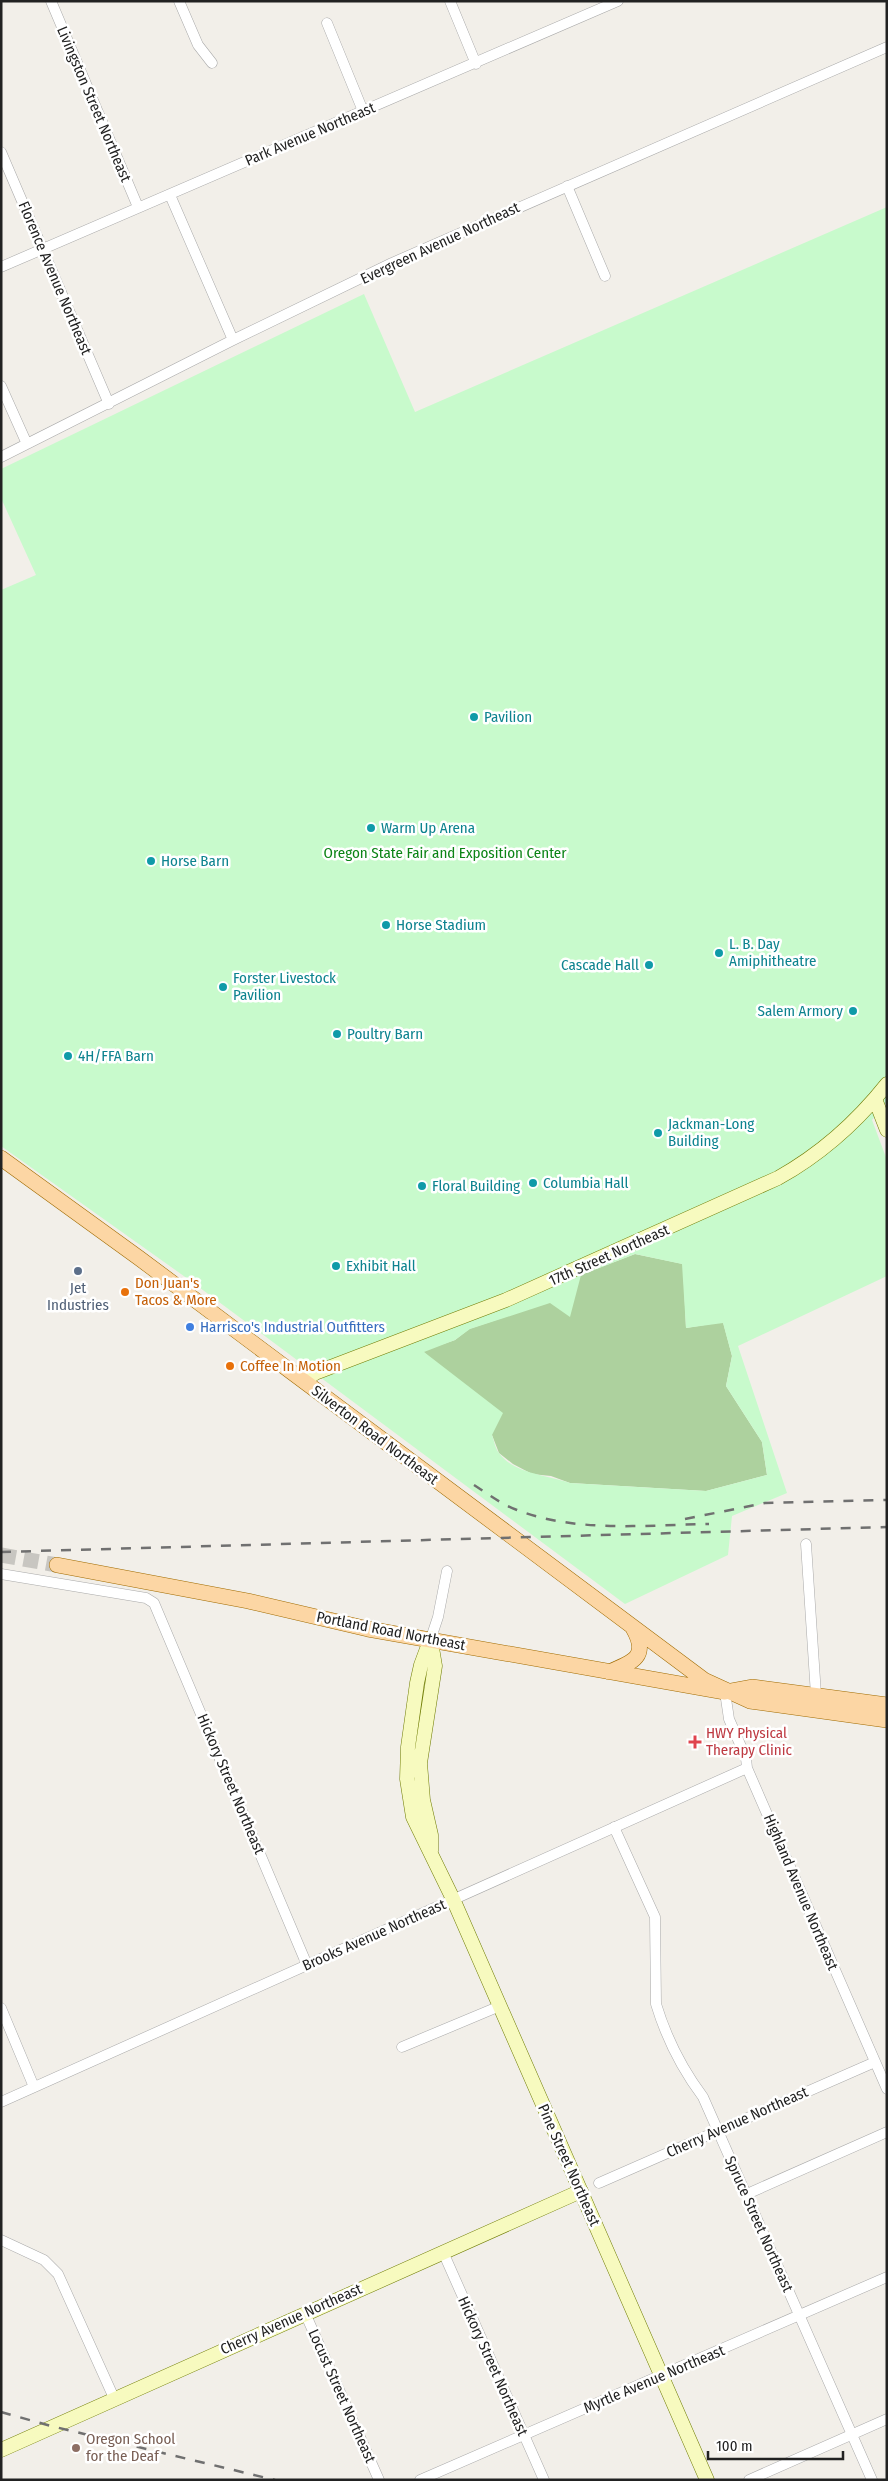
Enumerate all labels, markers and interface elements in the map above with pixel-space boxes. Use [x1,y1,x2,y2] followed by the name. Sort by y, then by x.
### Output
[53,23,135,185] street label: Livingston Street Northeast
[242,98,378,170] street label: Park Avenue Northeast
[358,198,522,288] street label: Evergreen Avenue Northeast
[15,199,96,357] street label: Florence Avenue Northeast
[484,708,532,726] place label: Pavilion
[468,711,480,723] marker: Pavilion
[381,819,475,837] place label: Warm Up Arena
[365,822,377,834] marker: Warm Up Arena
[324,844,567,862] park label: Oregon State Fair and Exposition Center
[161,852,229,870] place label: Horse Barn
[145,855,157,867] marker: Horse Barn
[396,916,486,934] place label: Horse Stadium
[380,919,392,931] marker: Horse Stadium
[729,935,816,970] place label: L. B. Day Amiphitheatre
[713,947,725,959] marker: L. B. Day Amiphitheatre
[561,956,639,974] place label: Cascade Hall
[643,959,655,971] marker: Cascade Hall
[233,969,336,1004] place label: Forster Livestock Pavilion
[217,981,229,993] marker: Forster Livestock Pavilion
[758,1002,843,1020] place label: Salem Armory
[847,1005,859,1017] marker: Salem Armory
[347,1025,423,1043] place label: Poultry Barn
[331,1028,343,1040] marker: Poultry Barn
[78,1047,154,1065] place label: 4H/FFA Barn
[62,1050,74,1062] marker: 4H/FFA Barn
[668,1115,754,1150] place label: Jackman-Long Building
[652,1127,664,1139] marker: Jackman-Long Building
[543,1174,628,1192] place label: Columbia Hall
[432,1177,520,1195] place label: Floral Building
[527,1177,539,1189] marker: Columbia Hall
[416,1180,428,1192] marker: Floral Building
[546,1220,672,1290] street label: 17th Street Northeast
[346,1257,416,1275] place label: Exhibit Hall
[330,1260,342,1272] marker: Exhibit Hall
[72,1265,84,1277] marker: Jet Industries
[135,1274,217,1309] place label: Don Juan's Tacos & More
[47,1279,109,1314] place label: Jet Industries
[119,1286,131,1298] marker: Don Juan's Tacos & More
[200,1318,385,1336] place label: Harrisco's Industrial Outfitters
[184,1321,196,1333] marker: Harrisco's Industrial Outfitters
[240,1357,341,1375] place label: Coffee In Motion
[224,1360,236,1372] marker: Coffee In Motion
[308,1382,442,1489] street label: Silverton Road Northeast
[315,1608,467,1654] street label: Portland Road Northeast
[193,1711,269,1857] street label: Hickory Street Northeast
[706,1724,792,1759] place label: HWY Physical Therapy Clinic
[688,1735,702,1749] marker: HWY Physical Therapy Clinic
[760,1811,842,1973] street label: Highland Avenue Northeast
[299,1895,449,1975] street label: Brooks Avenue Northeast
[663,2083,811,2161] street label: Cherry Avenue Northeast
[534,2101,604,2229] street label: Pine Street Northeast
[721,2153,797,2295] street label: Spruce Street Northeast
[217,2280,365,2358] street label: Cherry Avenue Northeast
[454,2293,532,2439] street label: Hickory Street Northeast
[304,2326,380,2466] street label: Locust Street Northeast
[581,2341,727,2417] street label: Myrtle Avenue Northeast
[708,2428,843,2460] scale bar
[86,2430,175,2465] place label: Oregon School for the Deaf
[716,2437,753,2455] text: 100 m
[70,2442,82,2454] marker: Oregon School for the Deaf

